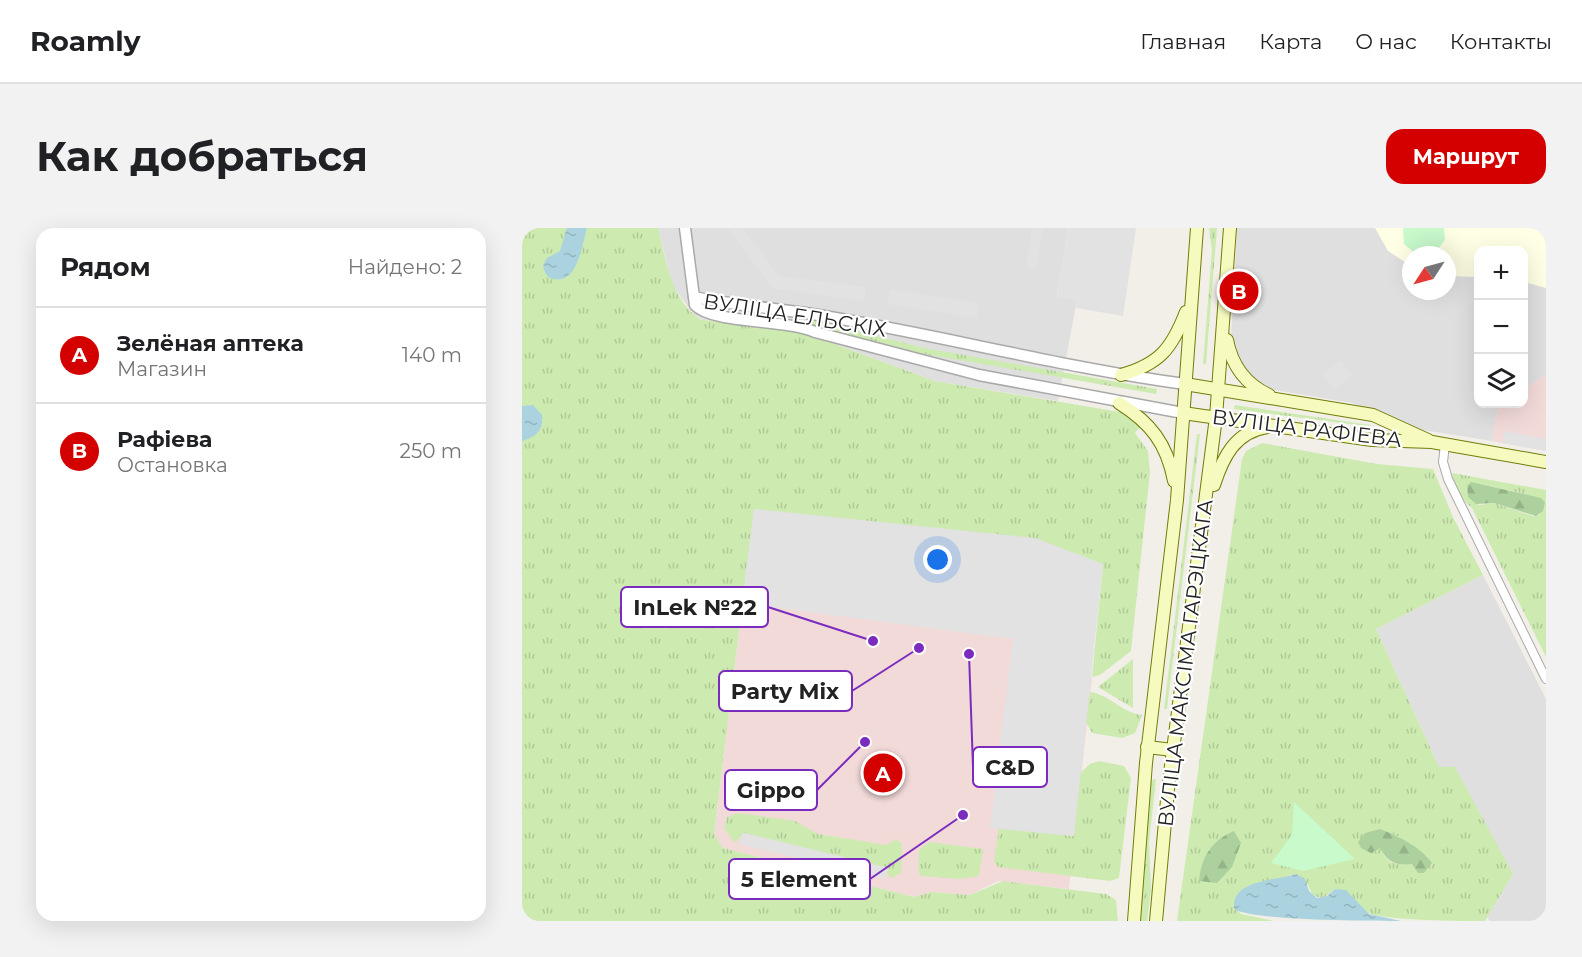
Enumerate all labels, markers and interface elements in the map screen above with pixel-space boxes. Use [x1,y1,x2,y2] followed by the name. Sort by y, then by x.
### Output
[30,24,140,58] text: Roamly
[1140,29,1226,54] text: Главная
[1259,29,1322,54] text: Карта
[1355,29,1417,54] text: О нас
[1450,29,1552,54] text: Контакты
[1386,129,1546,184] button: Маршрут
[36,130,368,182] text: Как добраться
[1402,246,1456,300] north arrow
[1474,246,1528,408] map controls
[1474,246,1528,300] button: +
[60,251,151,283] text: Рядом
[348,255,462,279] text: Найдено: 2
[1220,268,1258,314] pin: B
[702,288,889,342] street label: ВУЛІЦА ЕЛЬСКІХ
[1474,300,1528,354] button: −
[117,330,304,357] text: Зелёная аптека
[72,343,87,367] text: A
[402,343,462,367] text: 140 m
[1474,354,1528,408] button: layers
[117,357,207,381] text: Магазин
[1211,404,1404,452] street label: ВУЛІЦА РАФІЕВА
[117,426,212,453] text: Рафіева
[72,439,87,463] text: B
[400,439,462,463] text: 250 m
[117,453,228,477] text: Остановка
[1152,497,1218,828] street label: ВУЛІЦА МАКСІМА ГАРЭЦКАГА
[923,545,952,574] your location
[621,587,768,627] callout: InLek №22
[633,594,757,621] text: InLek №22
[719,671,852,711] callout: Party Mix
[731,678,839,705] text: Party Mix
[973,747,1047,787] callout: C&D
[864,750,902,796] pin: A
[985,754,1035,781] text: C&D
[725,770,817,810] callout: Gippo
[737,777,805,804] text: Gippo
[729,859,870,899] callout: 5 Element
[741,866,858,893] text: 5 Element

